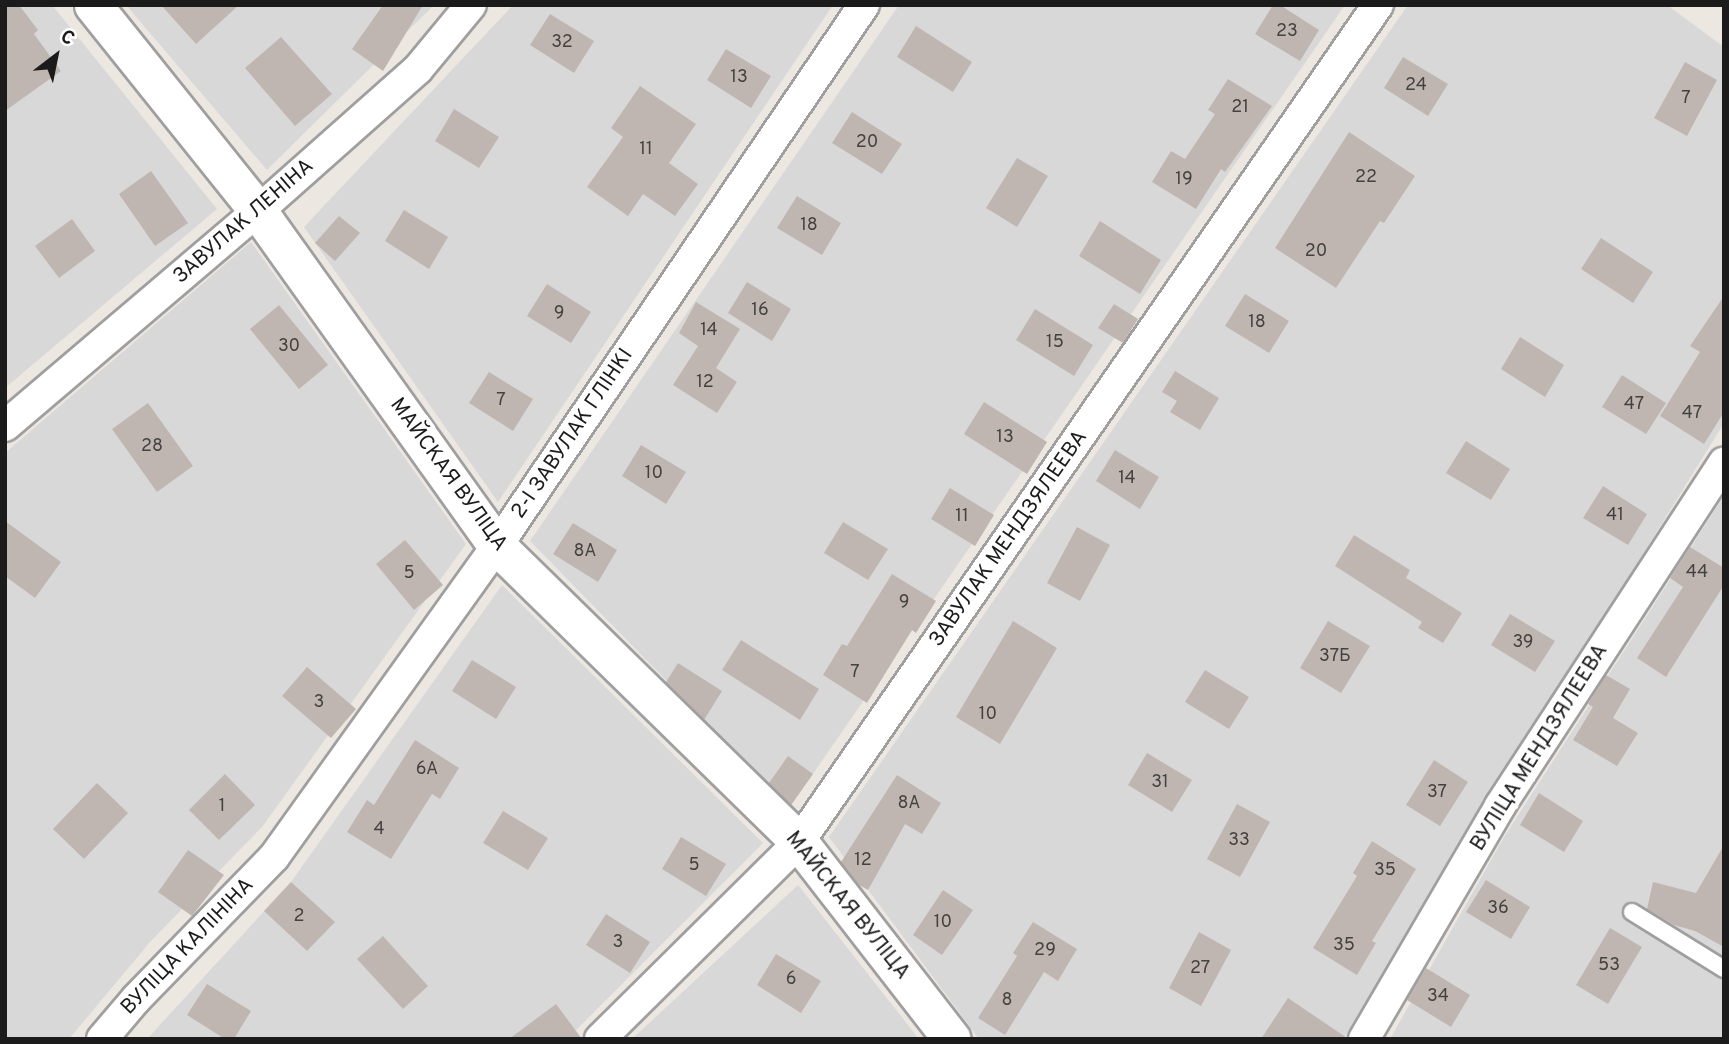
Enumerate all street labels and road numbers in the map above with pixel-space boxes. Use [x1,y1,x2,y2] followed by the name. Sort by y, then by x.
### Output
[169,154,319,290] street label: ЗАВУЛАК ЛЕНІНА
[507,344,639,524] street label: 2-І ЗАВУЛАК ГЛІНКІ
[384,393,512,557] street label: МАЙСКАЯ ВУЛІЦА
[925,426,1093,652] street label: ЗАВУЛАК МЕНДЗЯЛЕЕВА
[1466,640,1614,856] street label: ВУЛІЦА МЕНДЗЯЛЕЕВА
[779,827,915,985] street label: МАЙСКАЯ ВУЛІЦА
[116,873,260,1021] street label: ВУЛІЦА КАЛІНІНА

